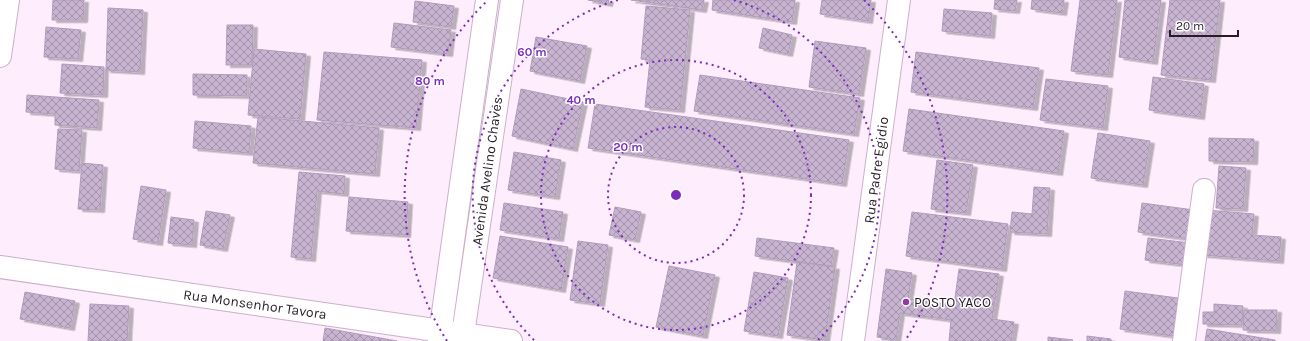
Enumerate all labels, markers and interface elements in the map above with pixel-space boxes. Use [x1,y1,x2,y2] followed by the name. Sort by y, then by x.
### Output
[1170,12,1238,38] scale bar
[1176,19,1204,33] text: 20 m
[517,45,547,59] text: 60 m
[415,74,445,88] text: 80 m
[566,93,596,107] text: 40 m
[469,96,506,246] street label: Avenida Avelino Chaves
[861,116,892,224] street label: Rua Padre Egidio
[613,140,643,154] text: 20 m
[669,188,683,202] centre of rings
[182,286,328,323] street label: Rua Monsenhor Tavora
[914,294,991,311] place label: POSTO YACO
[901,297,911,307] marker: POSTO YACO

